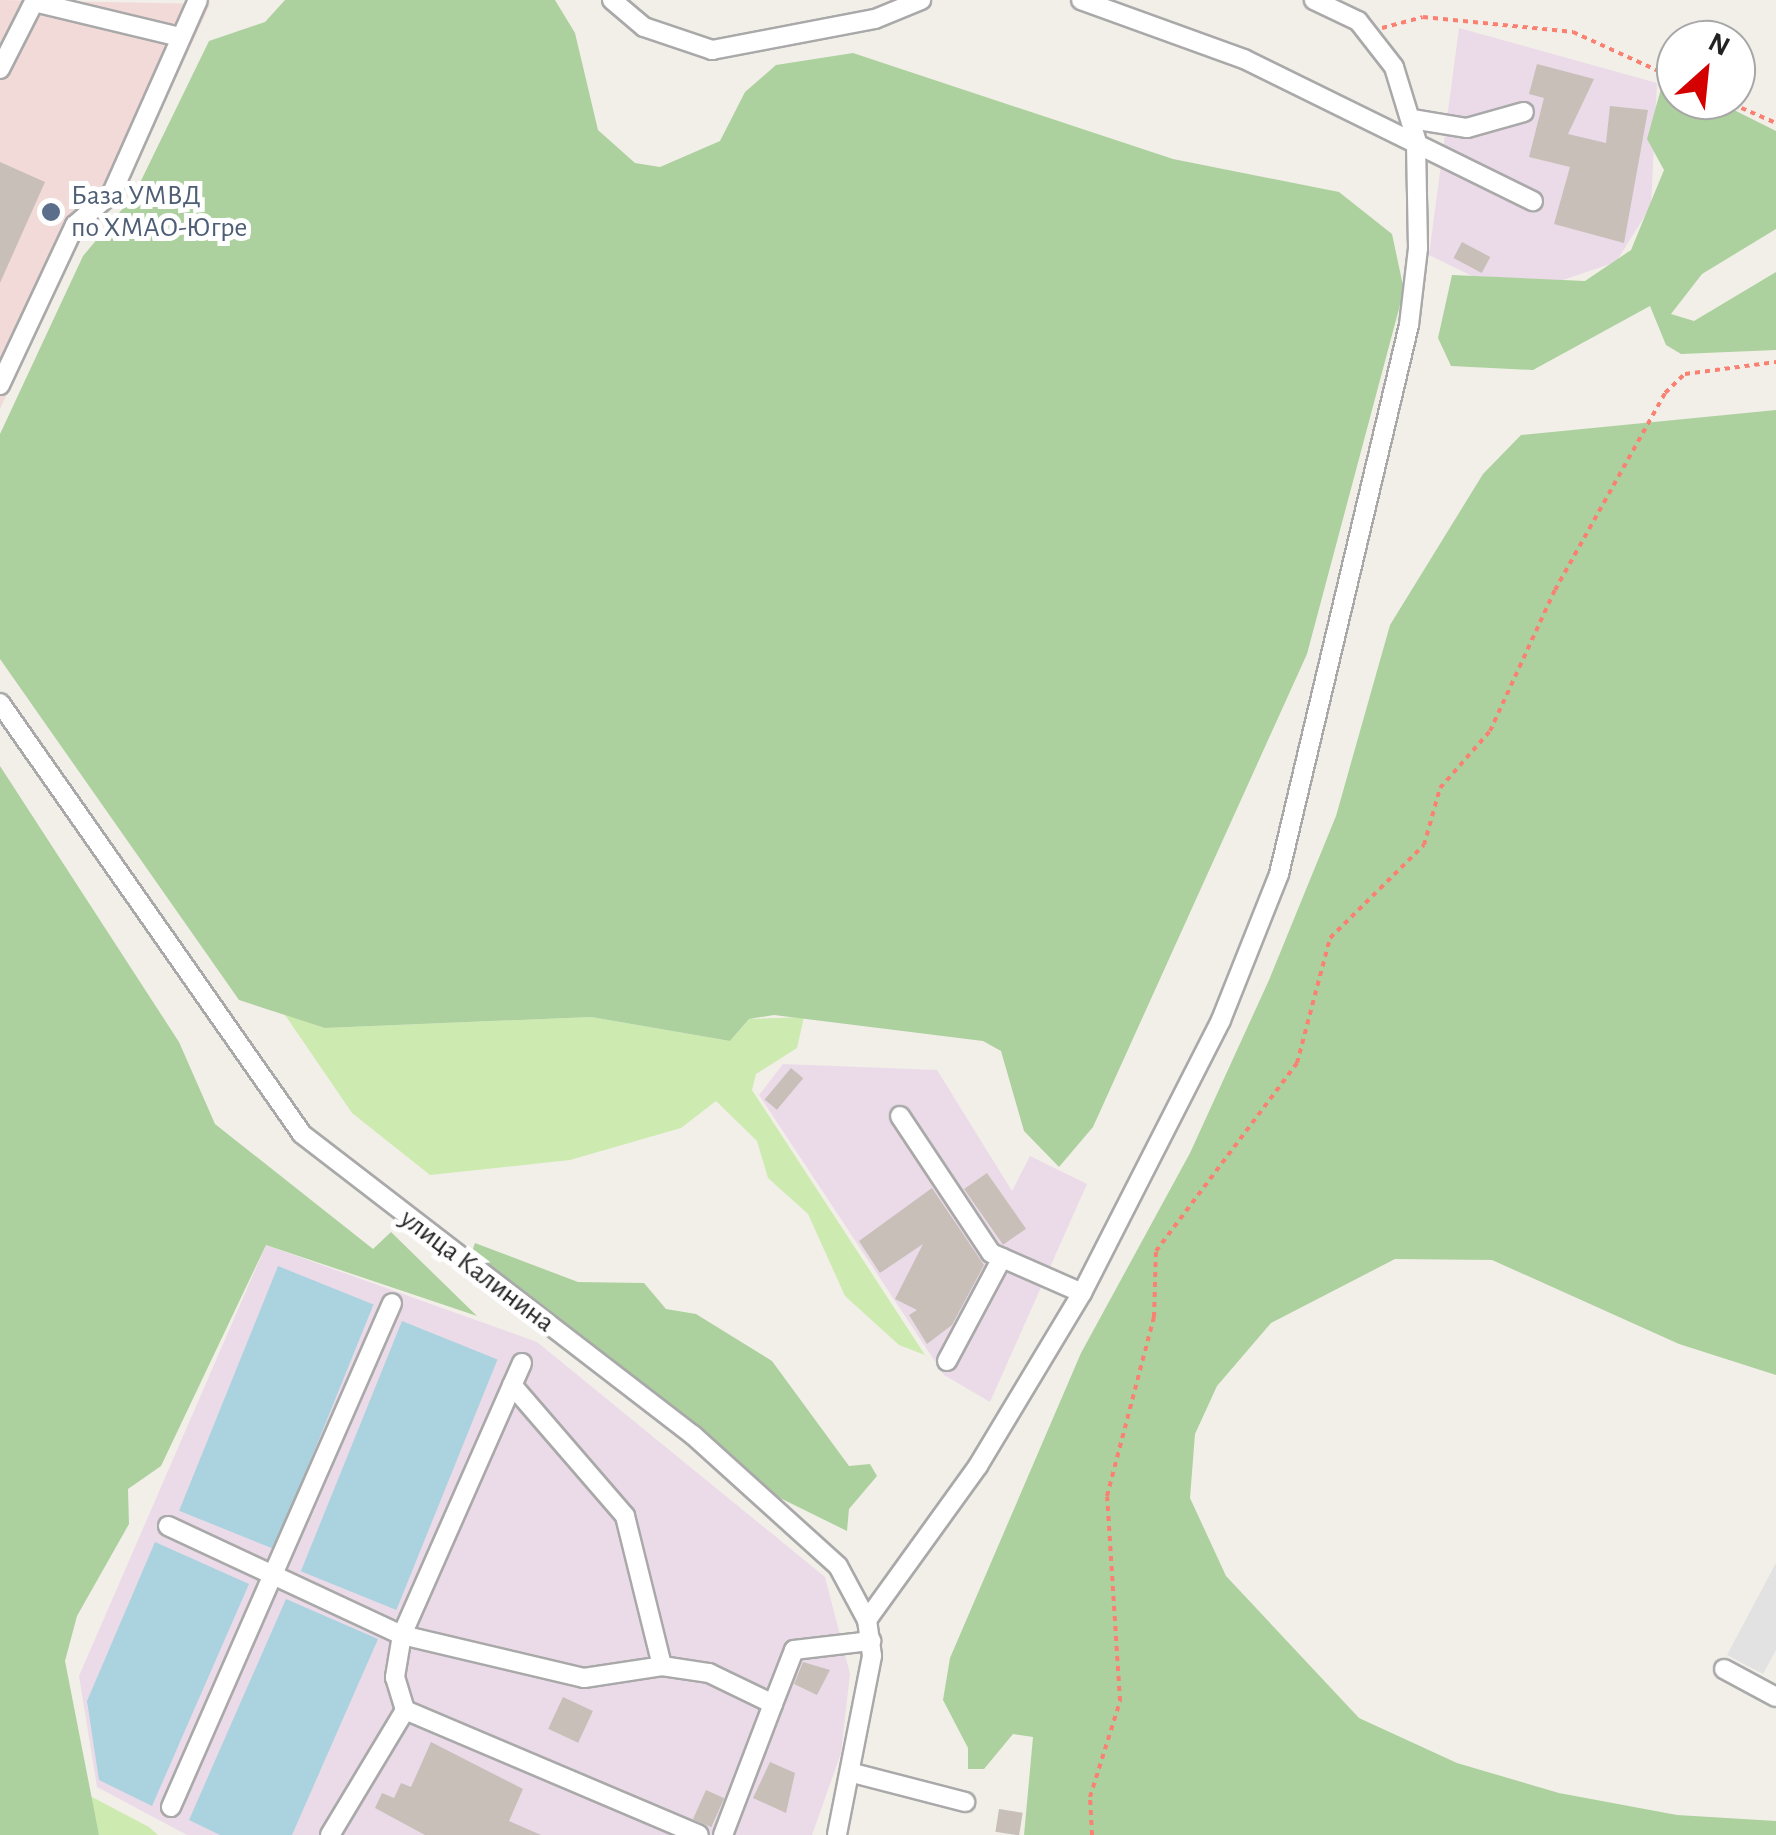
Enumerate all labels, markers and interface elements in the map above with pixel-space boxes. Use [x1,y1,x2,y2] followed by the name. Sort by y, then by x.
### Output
[1656,20,1756,120] north arrow
[1704,28,1734,62] text: N
[71,179,247,245] place label: База УМВД по ХМАО-Югре
[40,201,62,223] marker: База УМВД по ХМАО-Югре
[393,1202,561,1340] street label: улица Калинина

